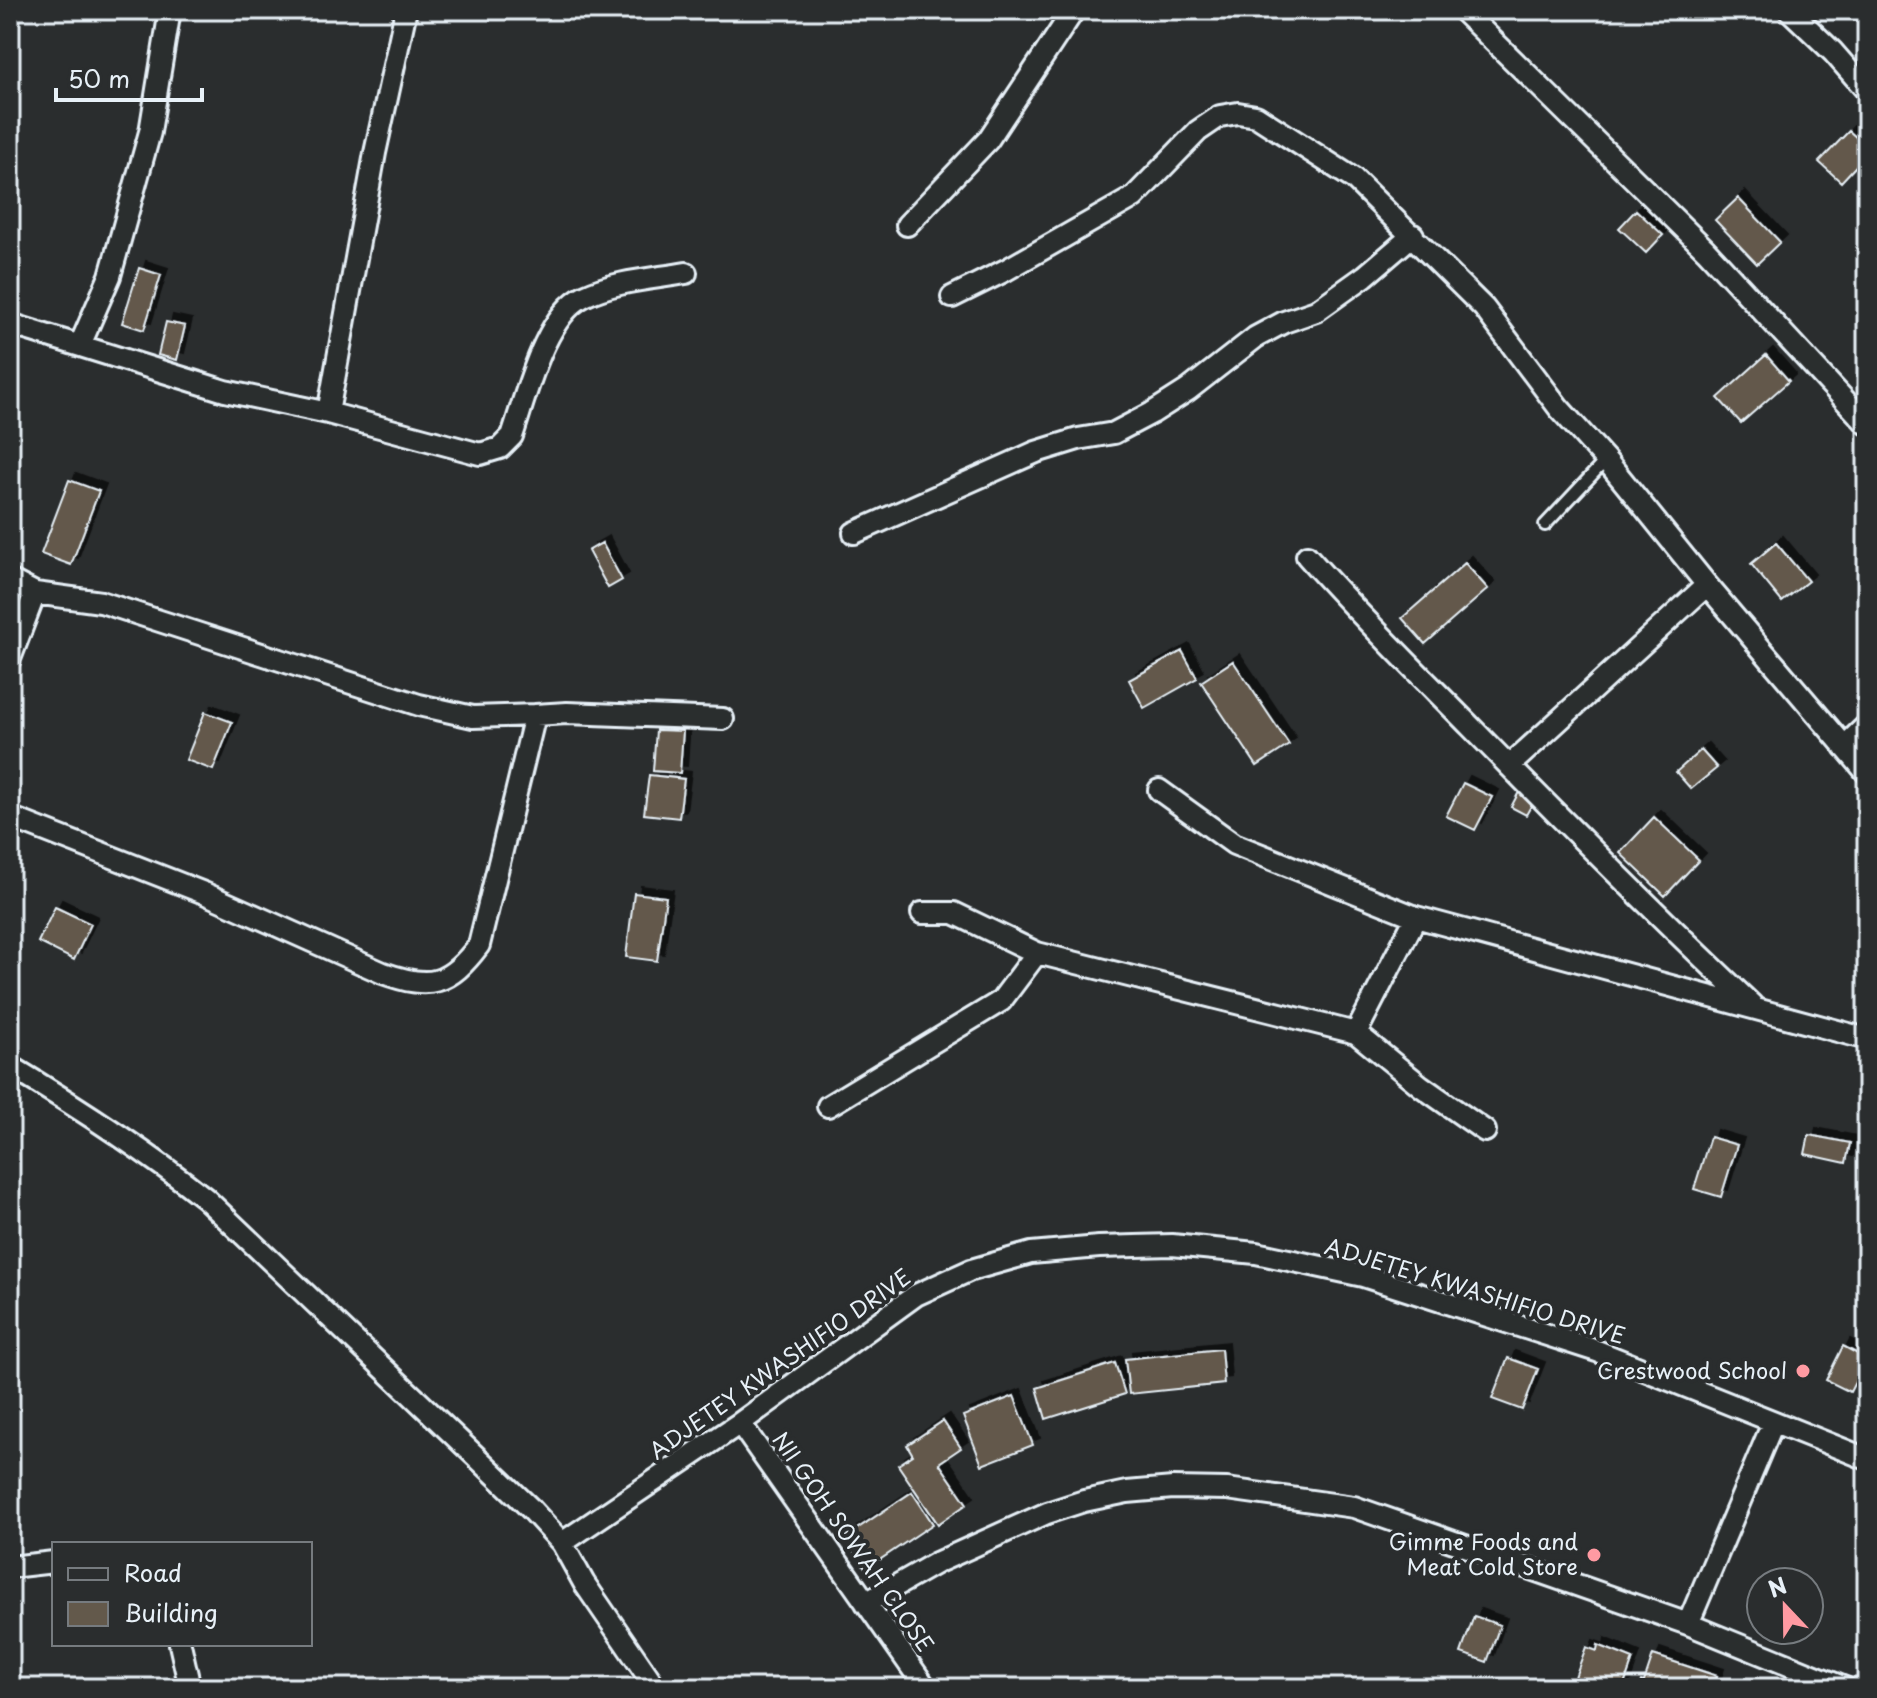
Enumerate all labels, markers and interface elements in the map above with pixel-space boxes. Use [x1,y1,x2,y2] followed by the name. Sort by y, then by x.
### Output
[56,52,202,102] scale bar
[68,60,130,96] text: 50 m
[1321,1228,1630,1351] street label: ADJETEY KWASHIFIO DRIVE
[642,1260,917,1466] street label: ADJETEY KWASHIFIO DRIVE
[1597,1353,1787,1386] place label: Crestwood School
[1794,1362,1812,1380] marker: Crestwood School
[765,1424,943,1658] street label: NII GOH SOWAH CLOSE
[1389,1524,1578,1582] place label: Gimme Foods and Meat Cold Store
[52,1542,312,1646] legend
[1585,1546,1603,1564] marker: Gimme Foods and Meat Cold Store
[124,1554,182,1590] text: Road
[1745,1566,1825,1646] north arrow
[1763,1568,1791,1605] text: N
[124,1594,218,1630] text: Building

